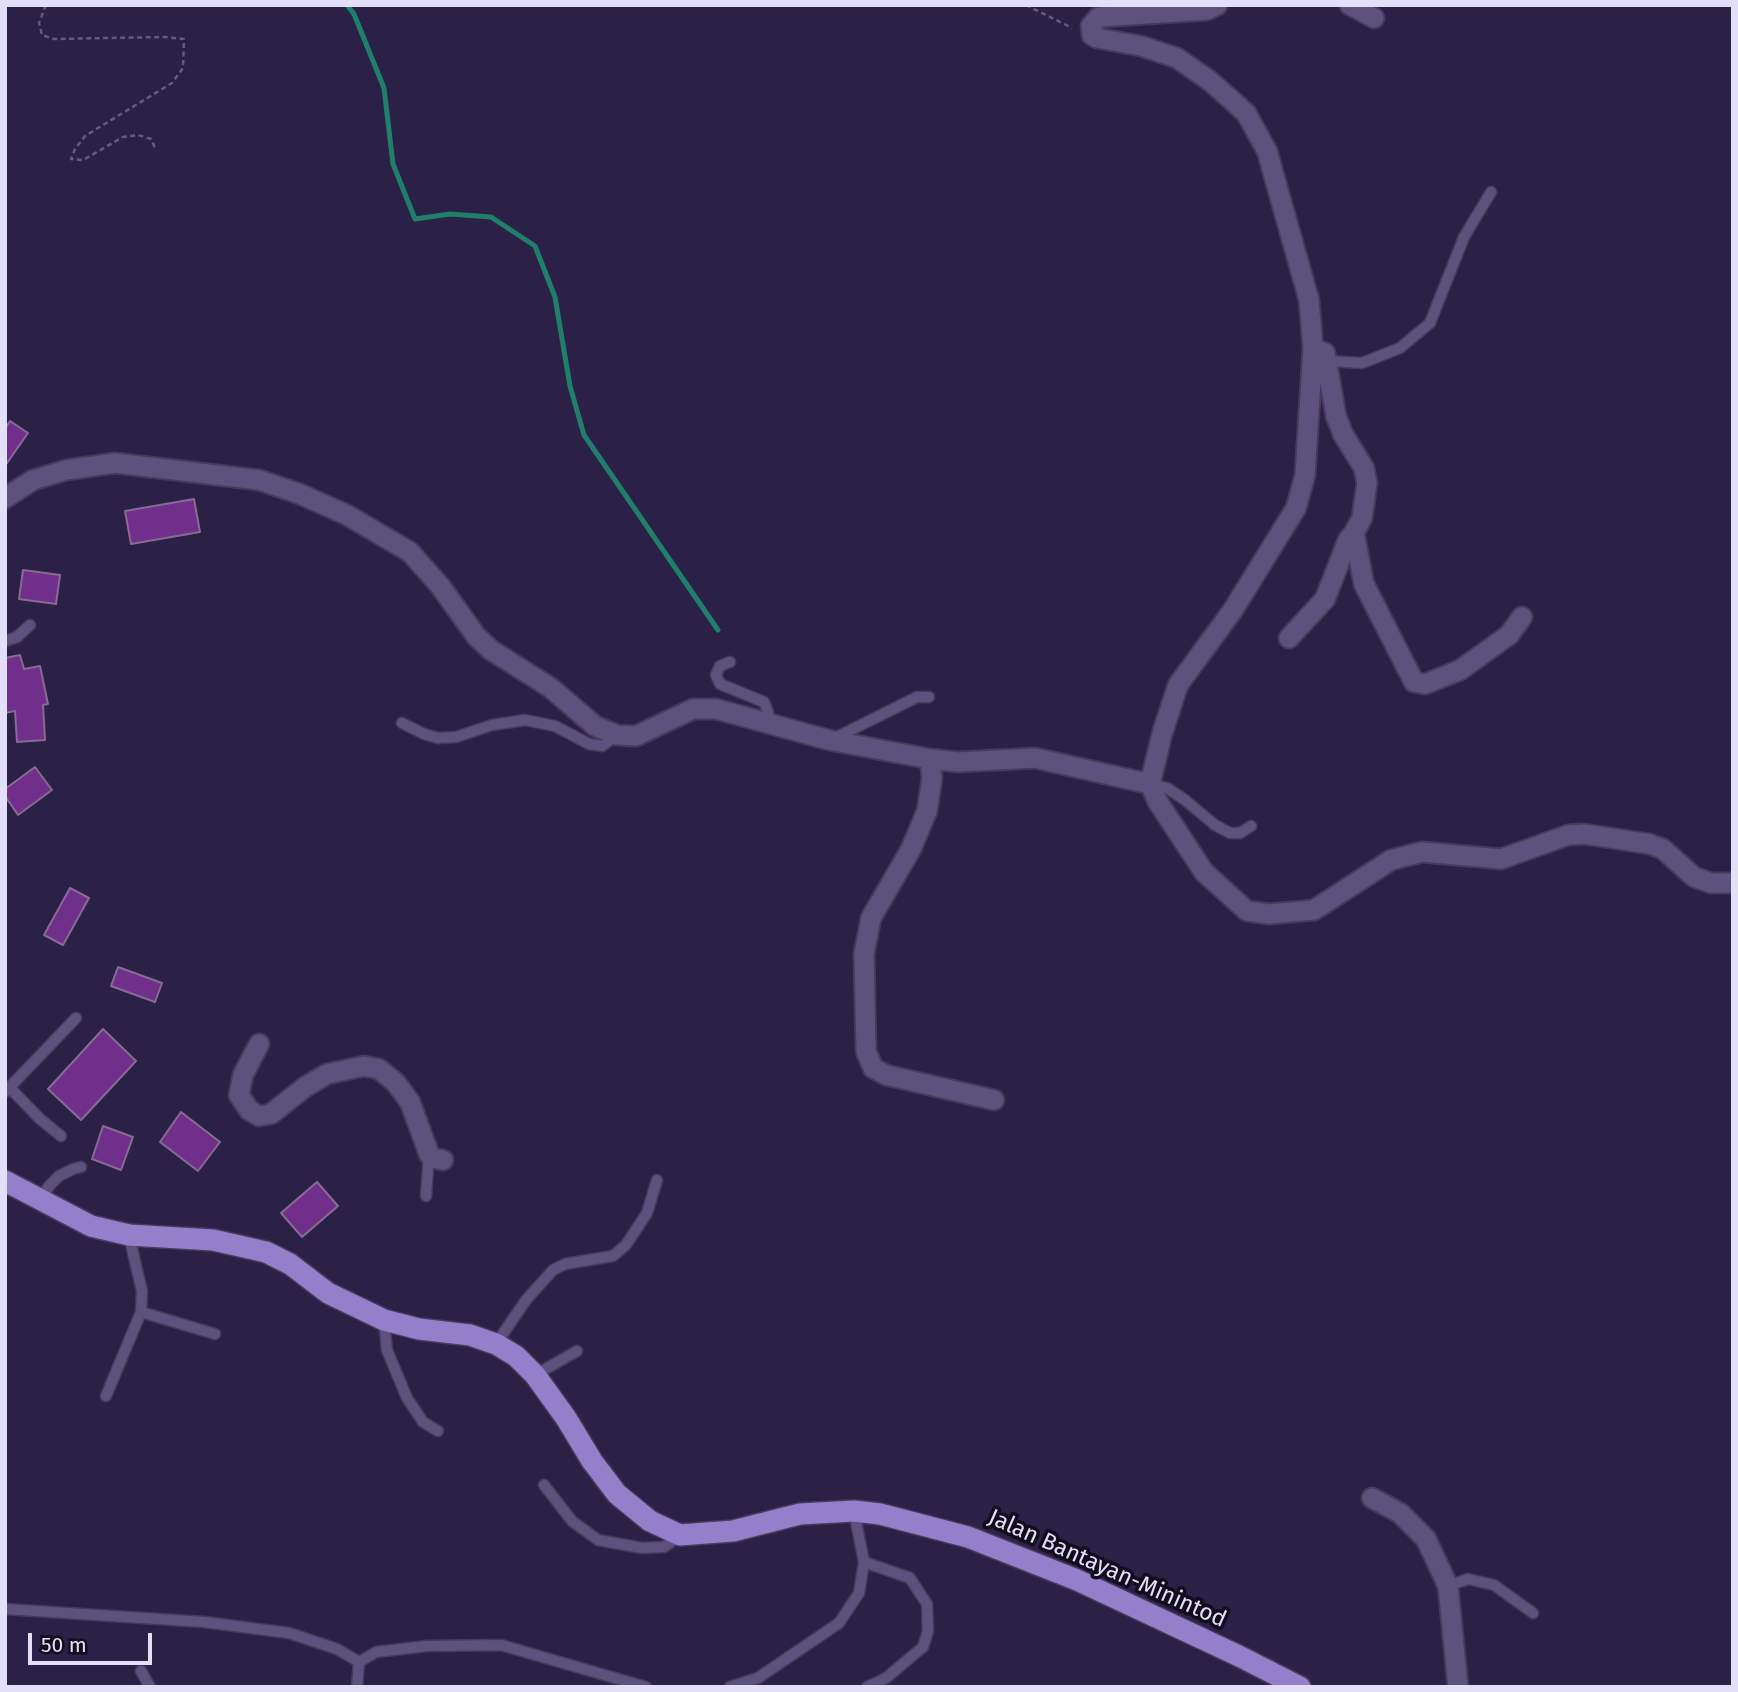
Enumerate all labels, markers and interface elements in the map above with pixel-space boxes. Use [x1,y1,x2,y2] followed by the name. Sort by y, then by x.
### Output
[984,1504,1230,1634] street label: Jalan Bantayan-Minintod
[32,1618,156,1662] scale bar
[41,1632,87,1658] text: 50 m

